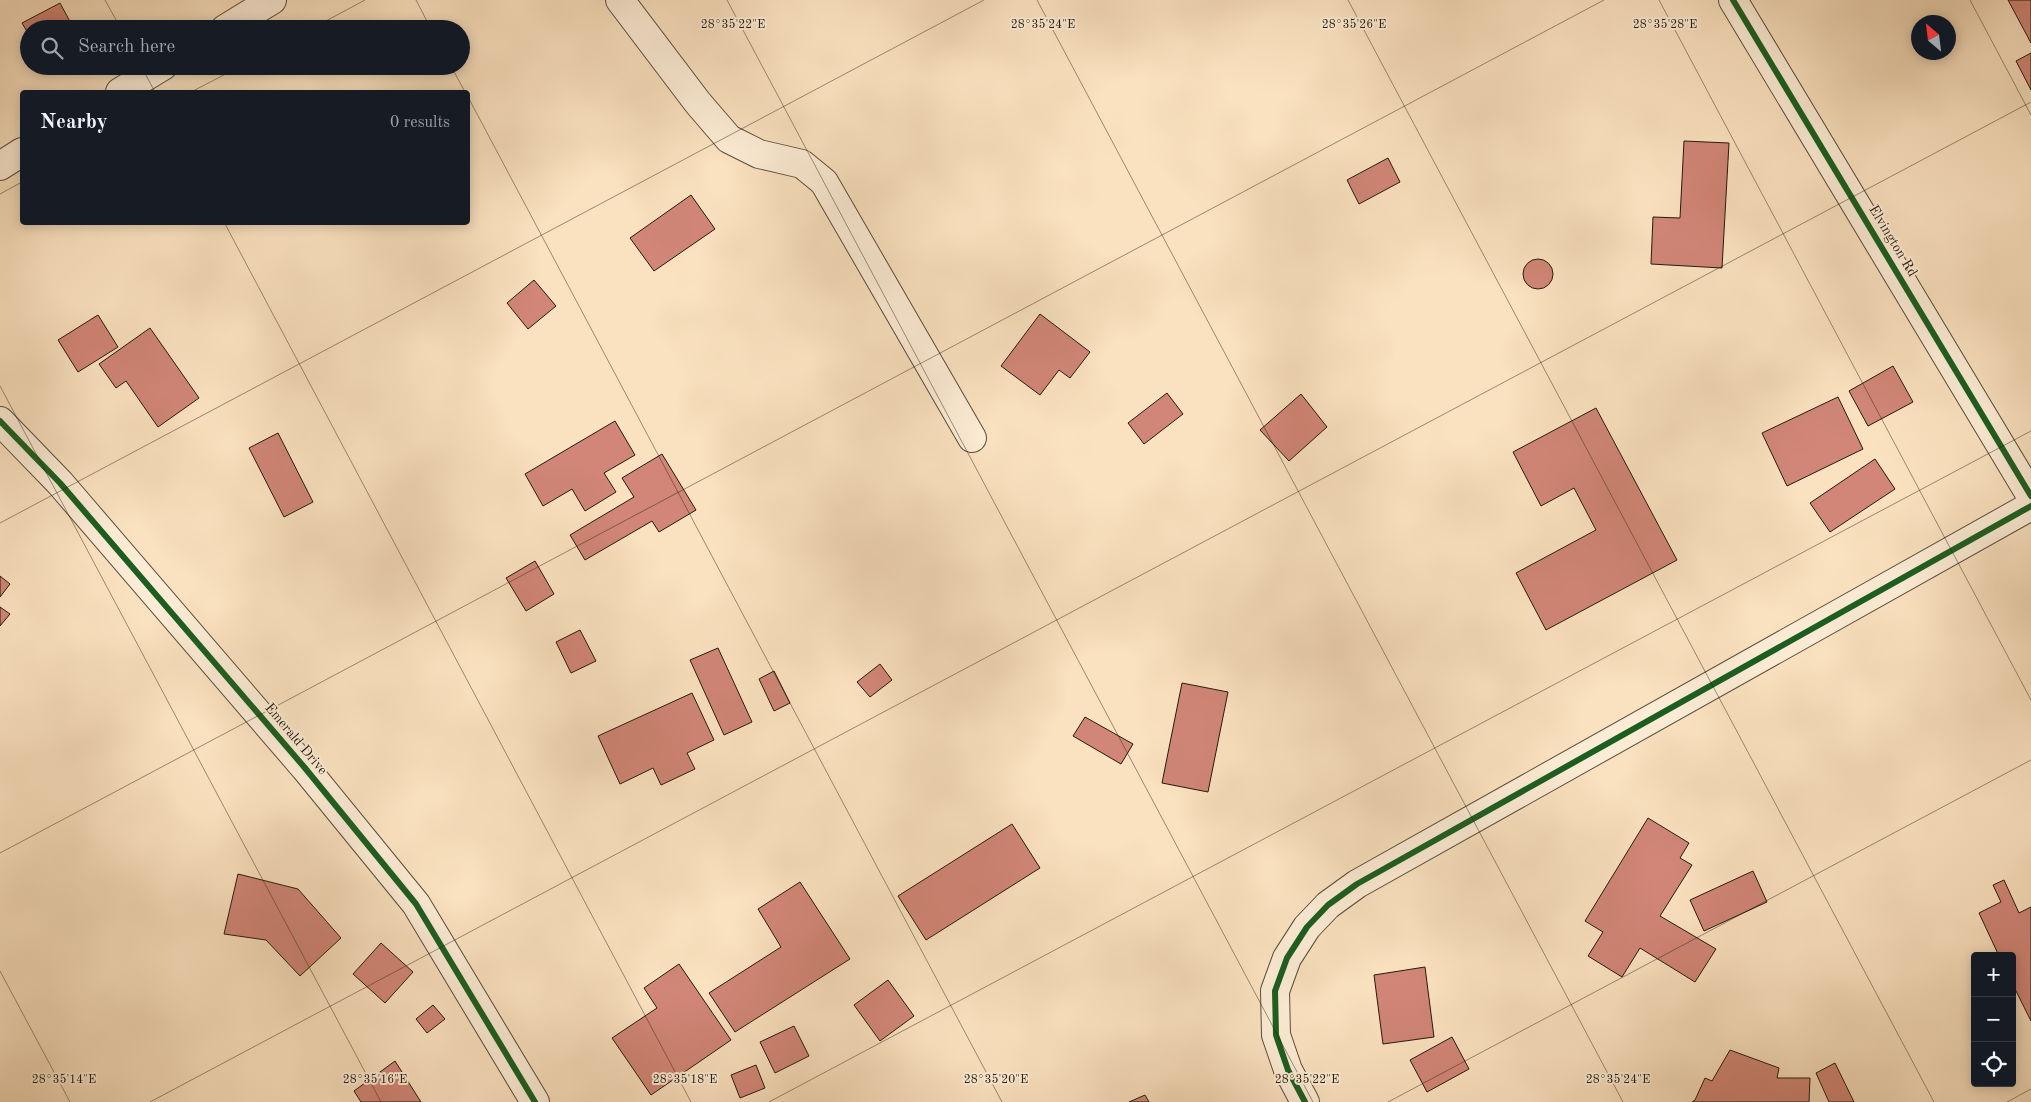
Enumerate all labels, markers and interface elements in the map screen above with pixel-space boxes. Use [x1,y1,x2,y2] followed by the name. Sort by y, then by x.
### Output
[1911,15,1956,60] north arrow
[701,18,765,31] text: 28°35'22"E
[1011,18,1075,31] text: 28°35'24"E
[1322,18,1386,31] text: 28°35'26"E
[1633,18,1697,31] text: 28°35'28"E
[20,20,470,75] search box
[38,34,66,62] icon: search
[78,38,175,57] text: Search here
[40,112,108,133] text: Nearby
[390,115,450,131] text: 0 results
[1866,203,1920,279] street label: Elvington Rd
[262,701,330,777] street label: Emerald Drive
[1971,952,2016,1087] map controls
[1971,952,2016,997] button: +
[1971,997,2016,1042] button: −
[1971,1042,2016,1087] button: locate
[32,1073,96,1086] text: 28°35'14"E
[343,1073,407,1086] text: 28°35'16"E
[653,1073,717,1086] text: 28°35'18"E
[964,1073,1028,1086] text: 28°35'20"E
[1275,1073,1339,1086] text: 28°35'22"E
[1586,1073,1650,1086] text: 28°35'24"E

